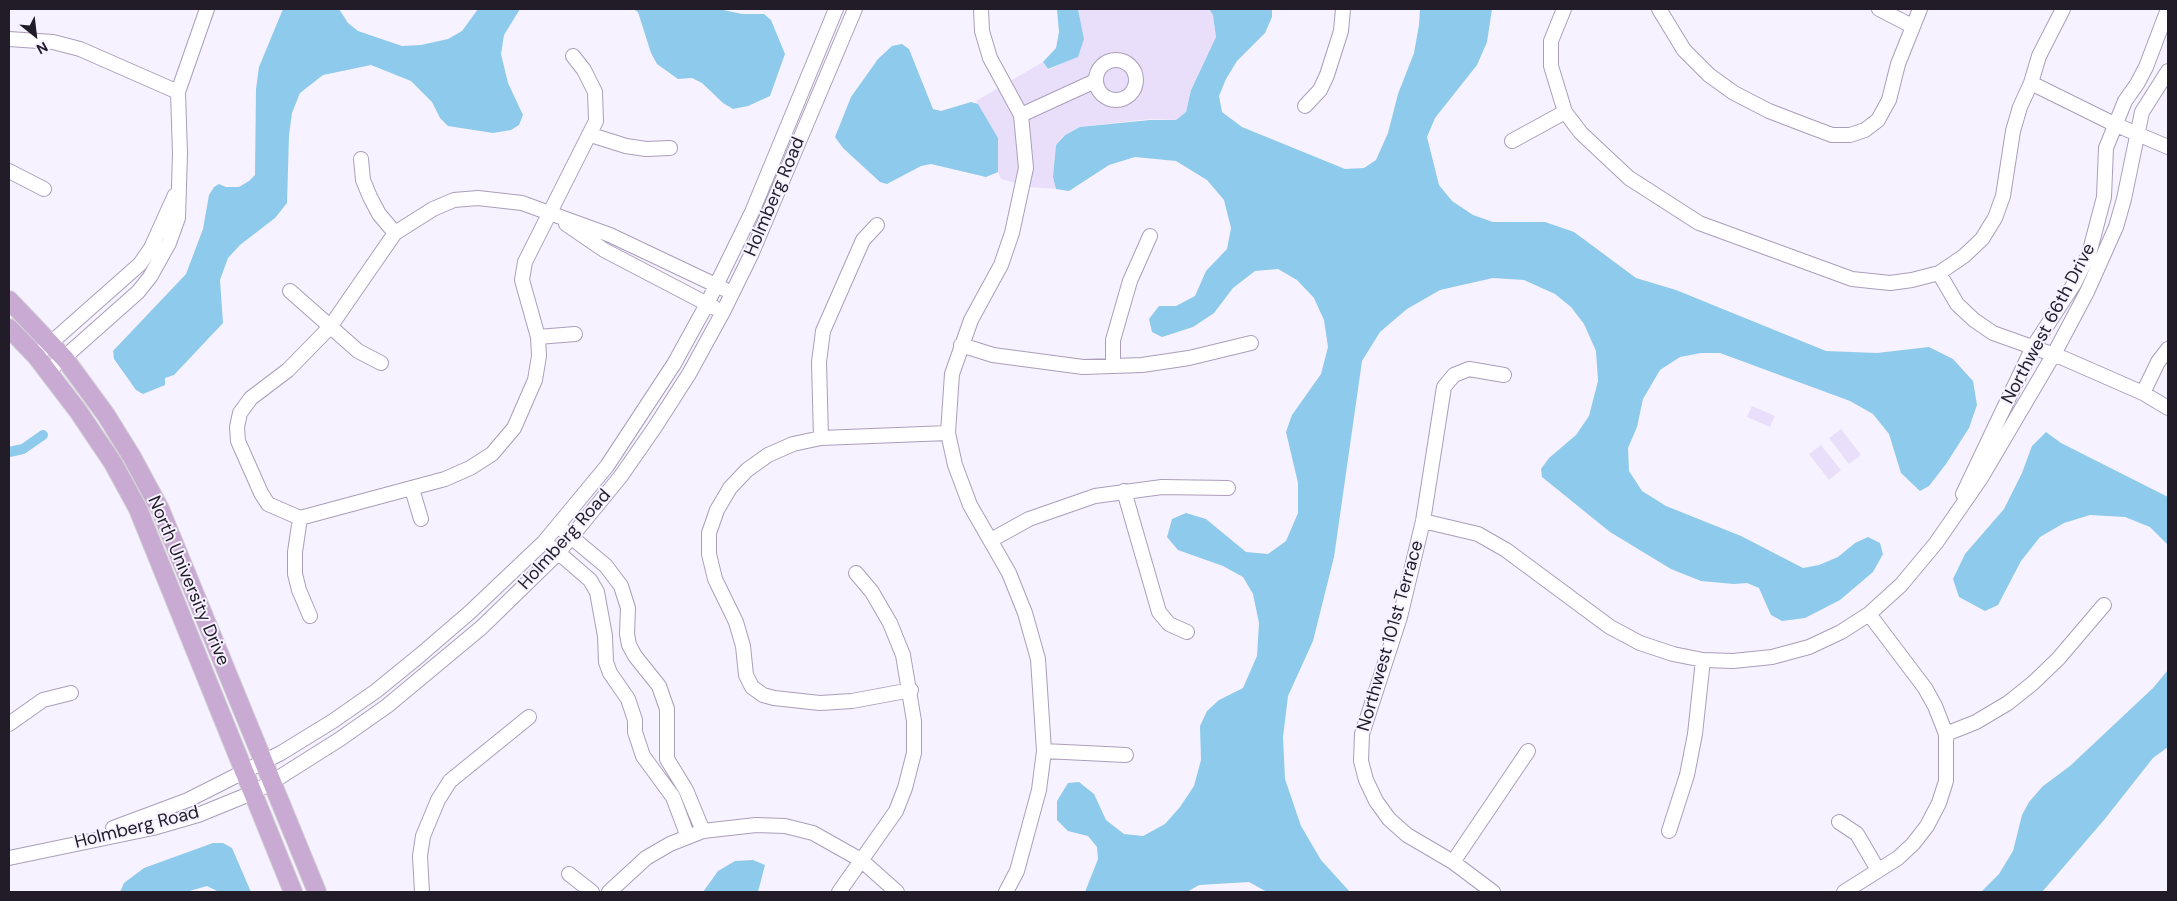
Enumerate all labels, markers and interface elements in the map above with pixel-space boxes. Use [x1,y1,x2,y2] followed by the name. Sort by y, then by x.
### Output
[10,10,60,60] north arrow
[33,38,51,58] text: N
[740,134,810,260] street label: Holmberg Road
[1998,240,2100,408] street label: Northwest 66th Drive
[514,485,616,595] street label: Holmberg Road
[142,493,234,669] street label: North University Drive
[1353,538,1429,734] street label: Northwest 101st Terrace
[72,802,202,854] street label: Holmberg Road

